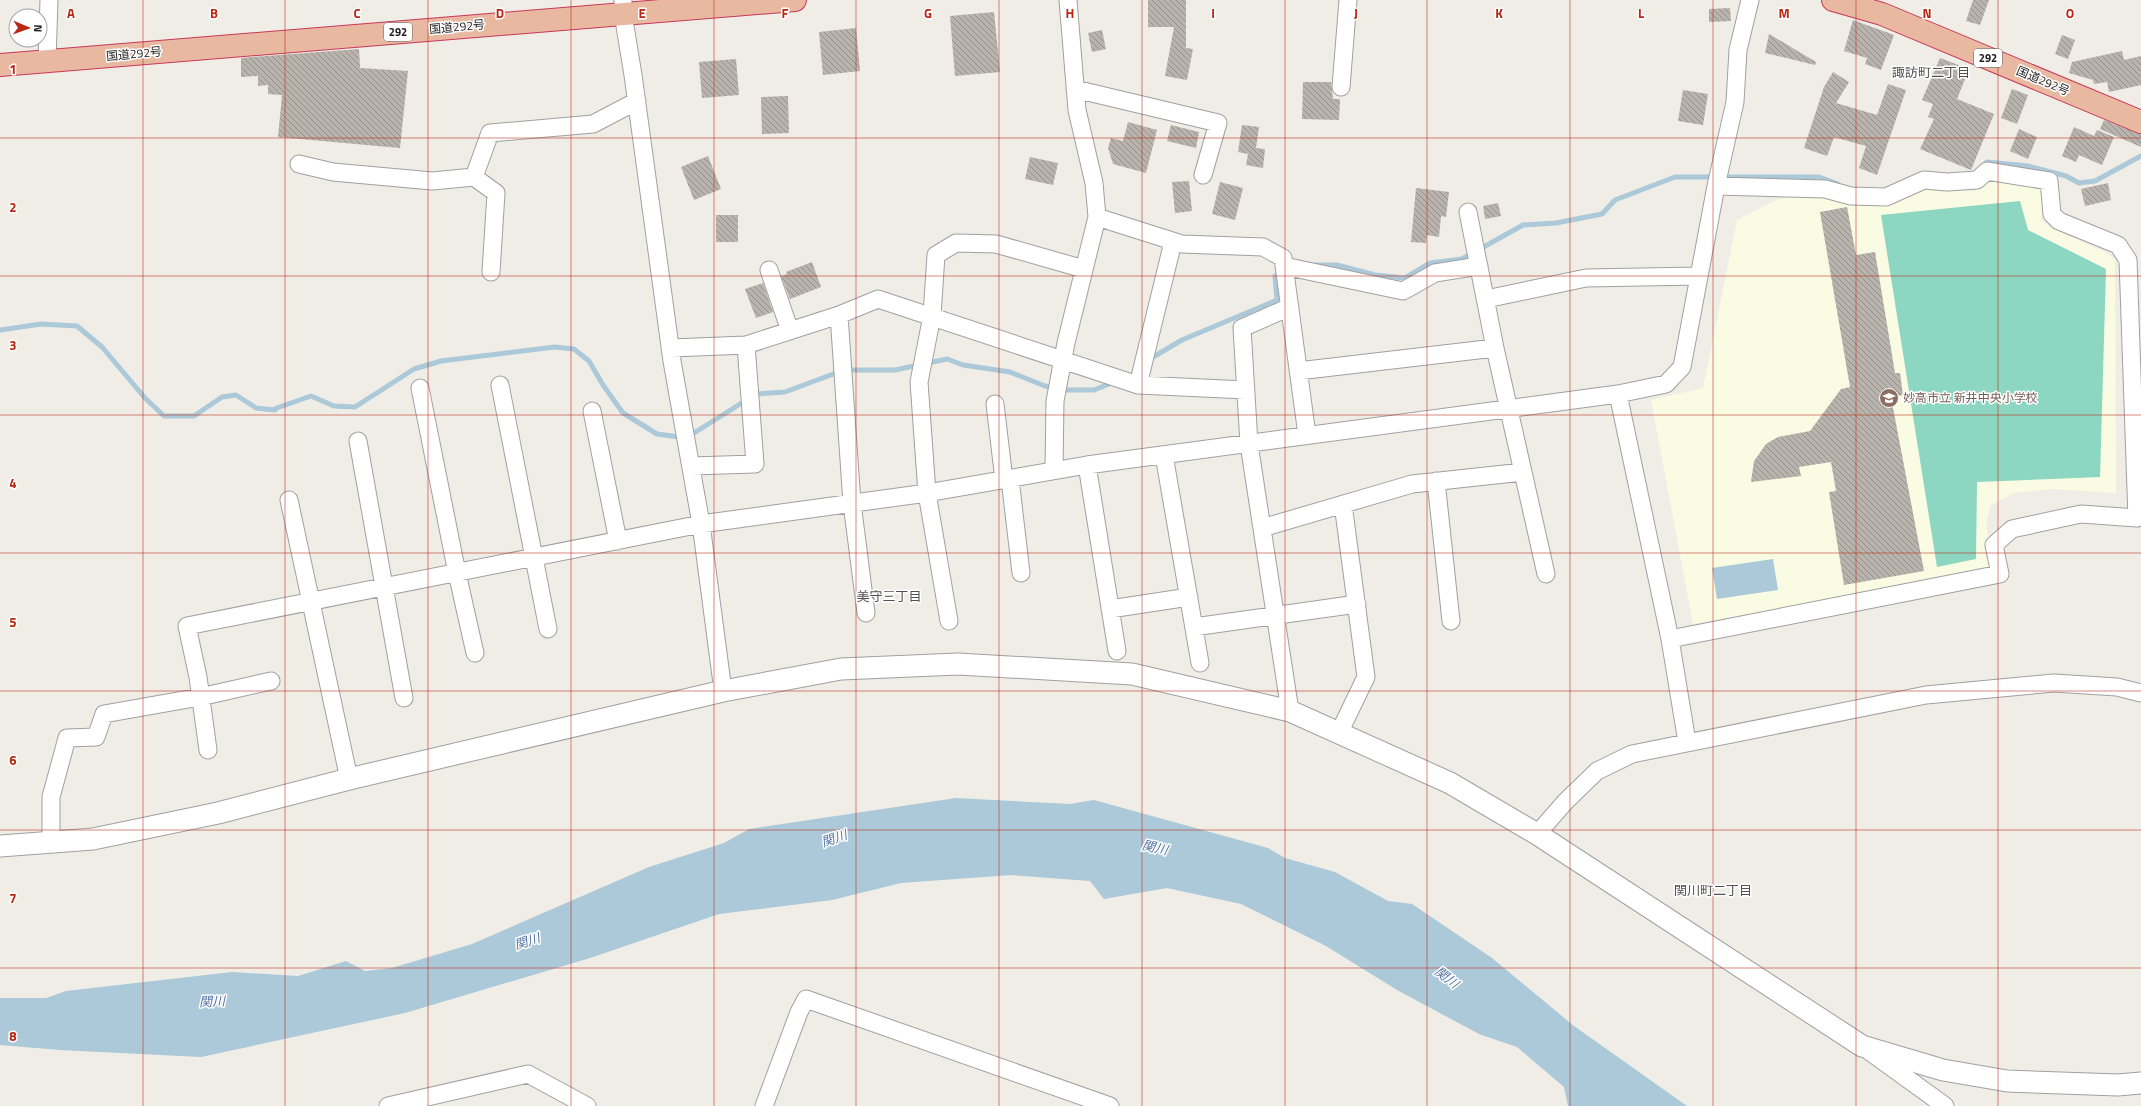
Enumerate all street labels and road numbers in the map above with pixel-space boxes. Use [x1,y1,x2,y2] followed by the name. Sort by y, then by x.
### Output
[428,15,486,38] street label: 国道292号
[384,23,412,41] road number: 292
[105,42,163,65] street label: 国道292号
[1974,49,2002,67] road number: 292
[2014,61,2073,100] street label: 国道292号

